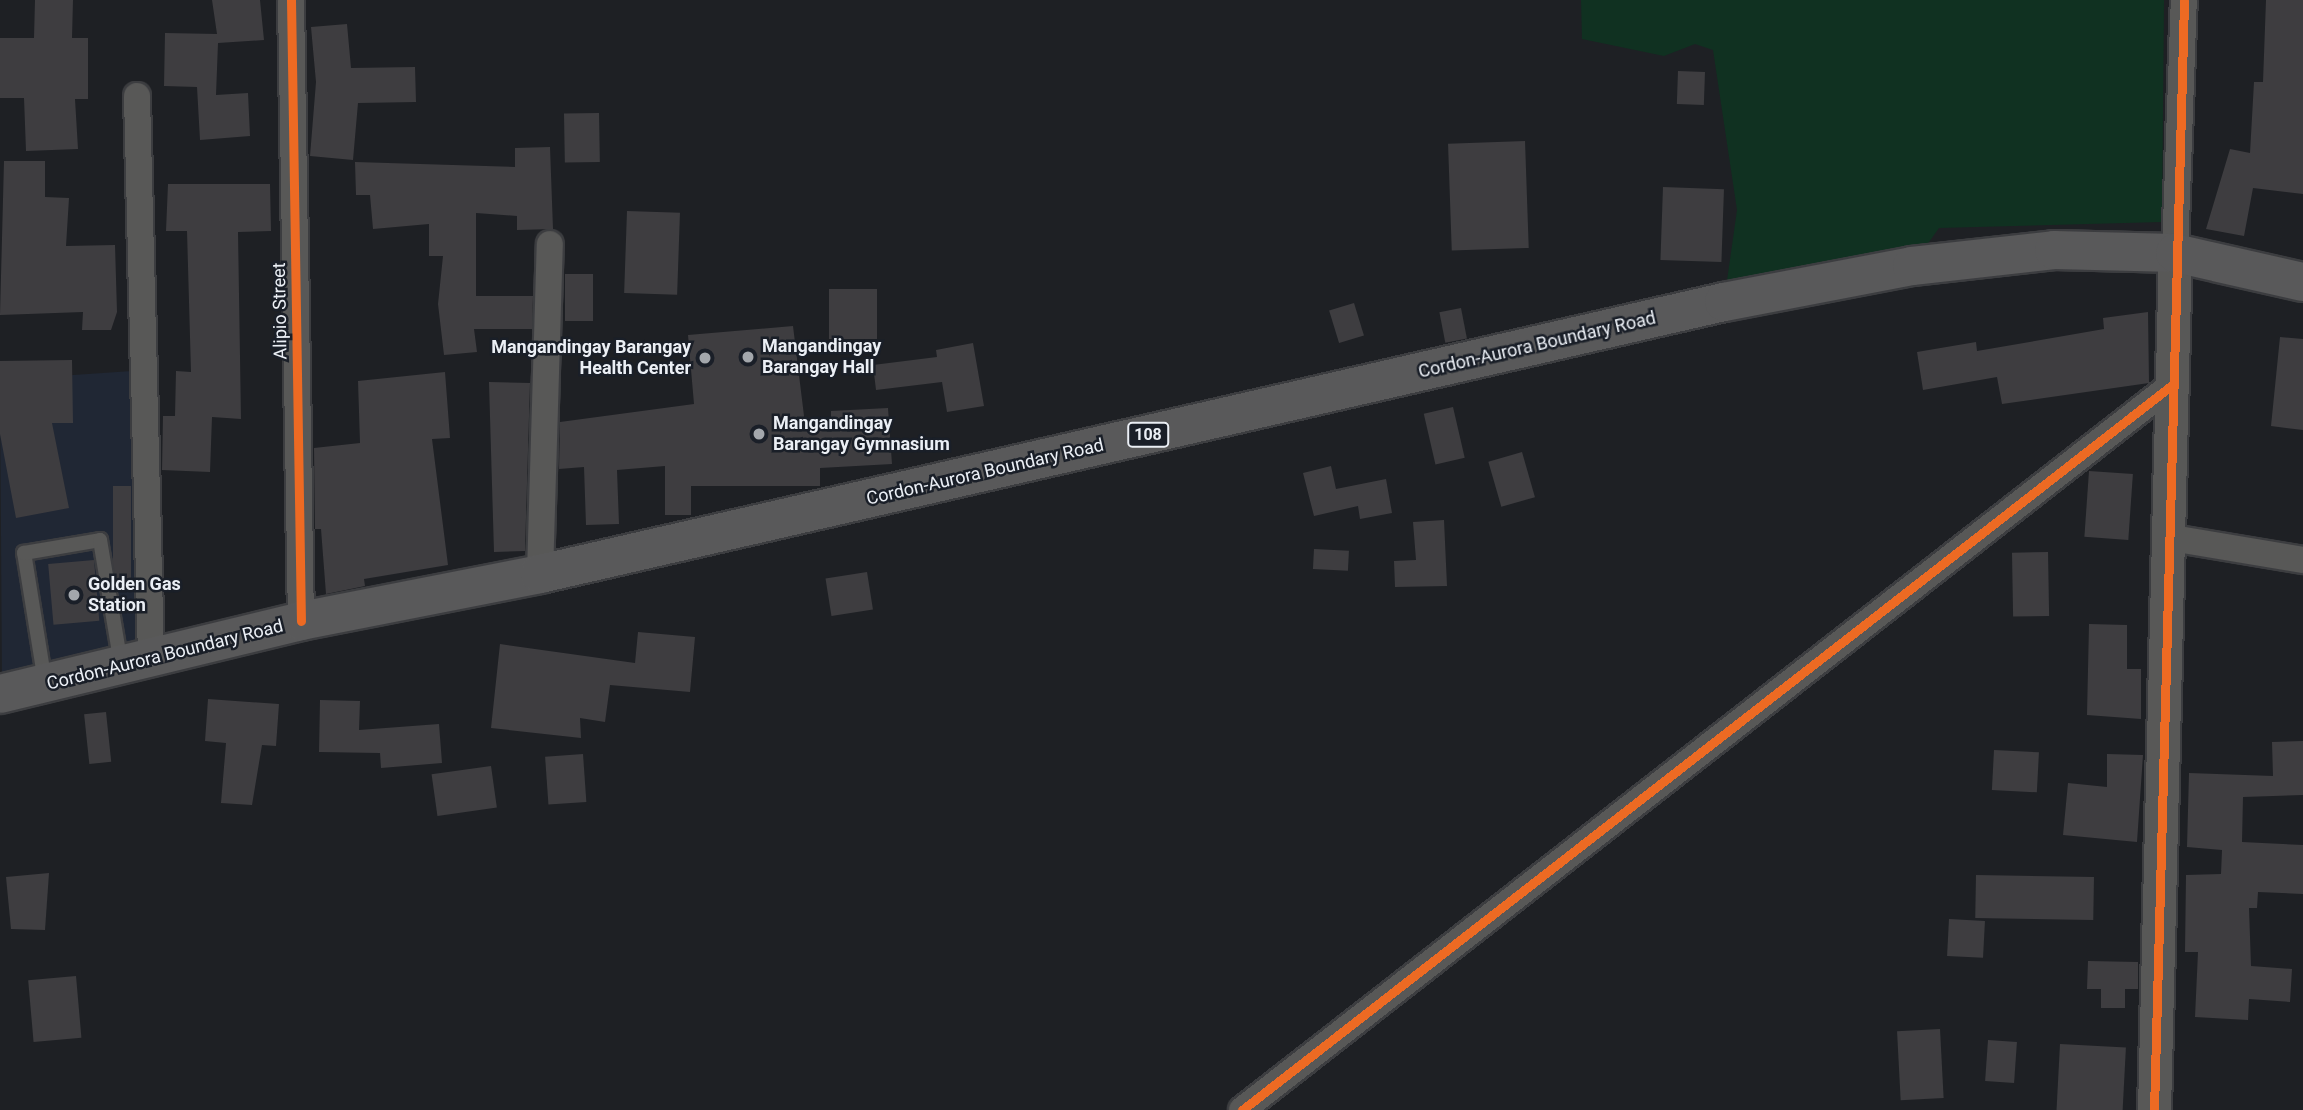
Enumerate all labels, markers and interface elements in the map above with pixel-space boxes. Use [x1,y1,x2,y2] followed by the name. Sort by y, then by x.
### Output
[268,262,292,360] street label: Alipio Street
[1416,307,1658,383] street label: Cordon-Aurora Boundary Road
[762,336,881,378] place label: Mangandingay Barangay Hall
[491,337,691,380] place label: Mangandingay Barangay Health Center
[740,349,756,365] marker: Mangandingay Barangay Hall
[697,350,713,366] marker: Mangandingay Barangay Health Center
[773,413,950,456] place label: Mangandingay Barangay Gymnasium
[1127,422,1169,448] road number: 108
[751,426,767,442] marker: Mangandingay Barangay Gymnasium
[864,434,1106,510] street label: Cordon-Aurora Boundary Road
[88,574,181,616] place label: Golden Gas Station
[66,587,82,603] marker: Golden Gas Station
[45,615,285,695] street label: Cordon-Aurora Boundary Road

